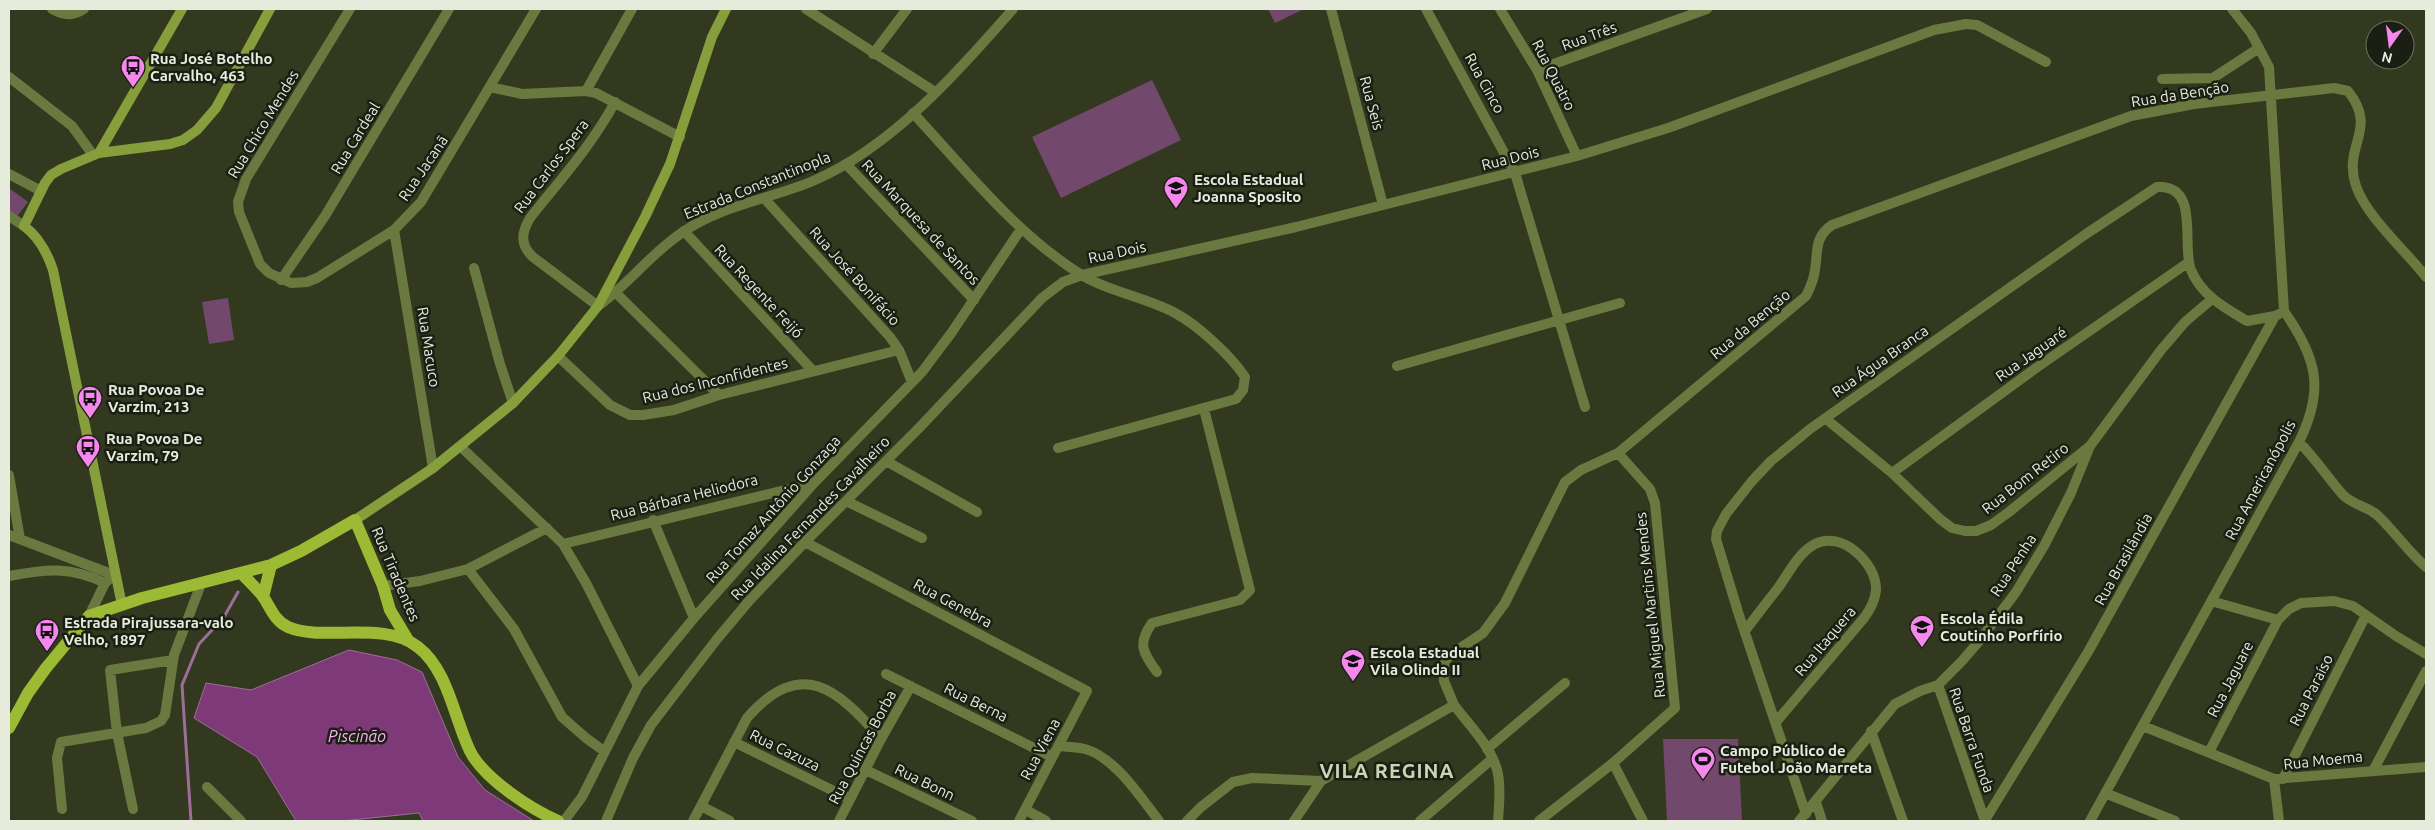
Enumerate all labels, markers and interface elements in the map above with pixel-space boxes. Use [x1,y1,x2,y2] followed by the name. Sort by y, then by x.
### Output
[1559,18,1619,54] street label: Rua Três
[2365,20,2415,70] north arrow
[1529,37,1579,113] street label: Rua Quatro
[2380,49,2394,67] text: N
[150,50,273,84] place label: Rua José Botelho Carvalho, 463
[1462,50,1508,116] street label: Rua Cinco
[120,54,146,88] bus stop icon: Rua José Botelho Carvalho, 463
[224,67,302,181] street label: Rua Chico Mendes
[1357,74,1387,132] street label: Rua Seis
[2130,78,2230,110] street label: Rua da Benção
[327,99,383,177] street label: Rua Cardeal
[510,116,592,216] street label: Rua Carlos Spera
[395,132,451,204] street label: Rua Jacanã
[1480,143,1540,173] street label: Rua Dois
[681,148,833,222] street label: Estrada Constantinopla
[859,156,983,288] street label: Rua Marquesa de Santos
[1194,171,1304,205] place label: Escola Estadual Joanna Sposito
[1163,175,1189,209] school or university icon: Escola Estadual Joanna Sposito
[806,223,904,329] street label: Rua José Bonifácio
[1087,238,1147,266] street label: Rua Dois
[711,241,807,341] street label: Rua Regente Feijó
[1707,286,1793,362] street label: Rua da Benção
[414,306,444,388] street label: Rua Macuco
[1829,322,1931,400] street label: Rua Água Branca
[1992,323,2070,385] street label: Rua Jaguaré
[641,354,789,406] street label: Rua dos Inconfidentes
[108,381,205,415] place label: Rua Povoa De Varzim, 213
[77,385,103,419] bus stop icon: Rua Povoa De Varzim, 213
[2221,417,2299,543] street label: Rua Americanópolis
[106,430,203,464] place label: Rua Povoa De Varzim, 79
[702,432,844,586] street label: Rua Tomaz Antônio Gonzaga
[727,433,893,603] street label: Rua Idalina Fernandes Cavalheiro
[75,434,101,468] bus stop icon: Rua Povoa De Varzim, 79
[1978,439,2072,517] street label: Rua Bom Retiro
[609,470,759,524] street label: Rua Bárbara Heliodora
[2091,510,2155,608] street label: Rua Brasilândia
[1632,511,1668,699] street label: Rua Miguel Martins Mendes
[368,524,424,624] street label: Rua Tiradentes
[1987,531,2039,599] street label: Rua Penha
[911,575,995,631] street label: Rua Genebra
[1791,603,1859,679] street label: Rua Itaquera
[1940,610,2063,644] place label: Escola Édila Coutinho Porfírio
[64,614,233,648] place label: Estrada Pirajussara-valo Velho, 1897
[1909,614,1935,648] school or university icon: Escola Édila Coutinho Porfírio
[34,618,60,652] bus stop icon: Estrada Pirajussara-valo Velho, 1897
[2204,638,2256,720] street label: Rua Jaguare
[1370,644,1480,678] place label: Escola Estadual Vila Olinda II
[1340,648,1366,682] school or university icon: Escola Estadual Vila Olinda II
[2286,651,2336,729] street label: Rua Paraíso
[941,679,1011,725] street label: Rua Berna
[1946,685,1998,795] street label: Rua Barra Funda
[825,687,899,807] street label: Rua Quincas Borba
[1017,715,1063,783] street label: Rua Viena
[747,726,823,774] street label: Rua Cazuza
[328,727,386,745] water label: Piscinão
[1720,742,1872,776] place label: Campo Público de Futebol João Marreta
[1690,746,1716,780] sports icon: Campo Público de Futebol João Marreta
[2282,747,2364,773] street label: Rua Moema
[1319,759,1455,782] district label: VILA REGINA
[892,760,958,804] street label: Rua Bonn

